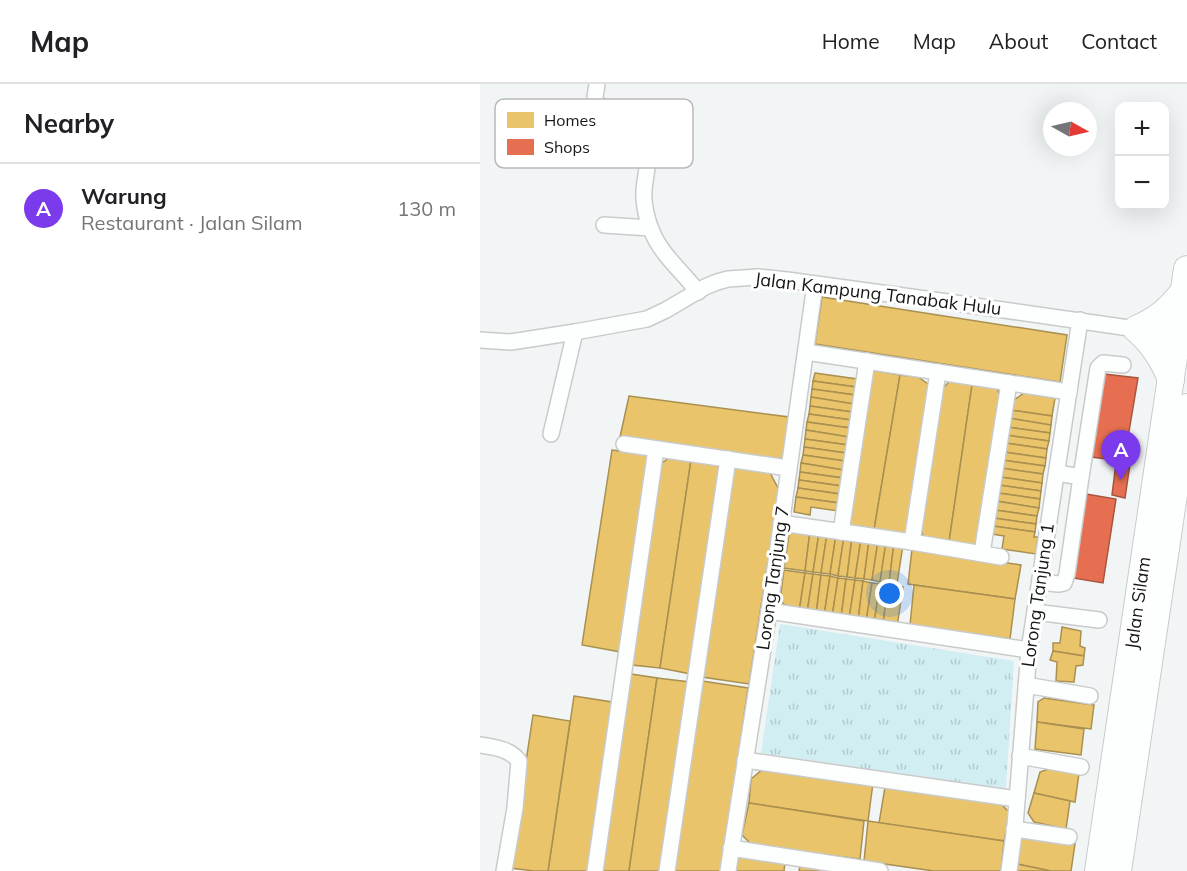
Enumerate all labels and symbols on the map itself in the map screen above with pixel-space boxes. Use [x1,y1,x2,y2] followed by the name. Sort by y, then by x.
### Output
[495,99,693,168] legend
[1043,102,1097,156] north arrow
[544,110,596,130] text: Homes
[544,137,590,157] text: Shops
[753,267,1003,320] street label: Jalan Kampung Tanabak Hulu
[1102,430,1140,480] pin: A
[751,504,794,651] street label: Lorong Tanjung 7
[1016,521,1059,668] street label: Lorong Tanjung 1
[1120,555,1155,651] street label: Jalan Silam
[875,579,904,608] your location

